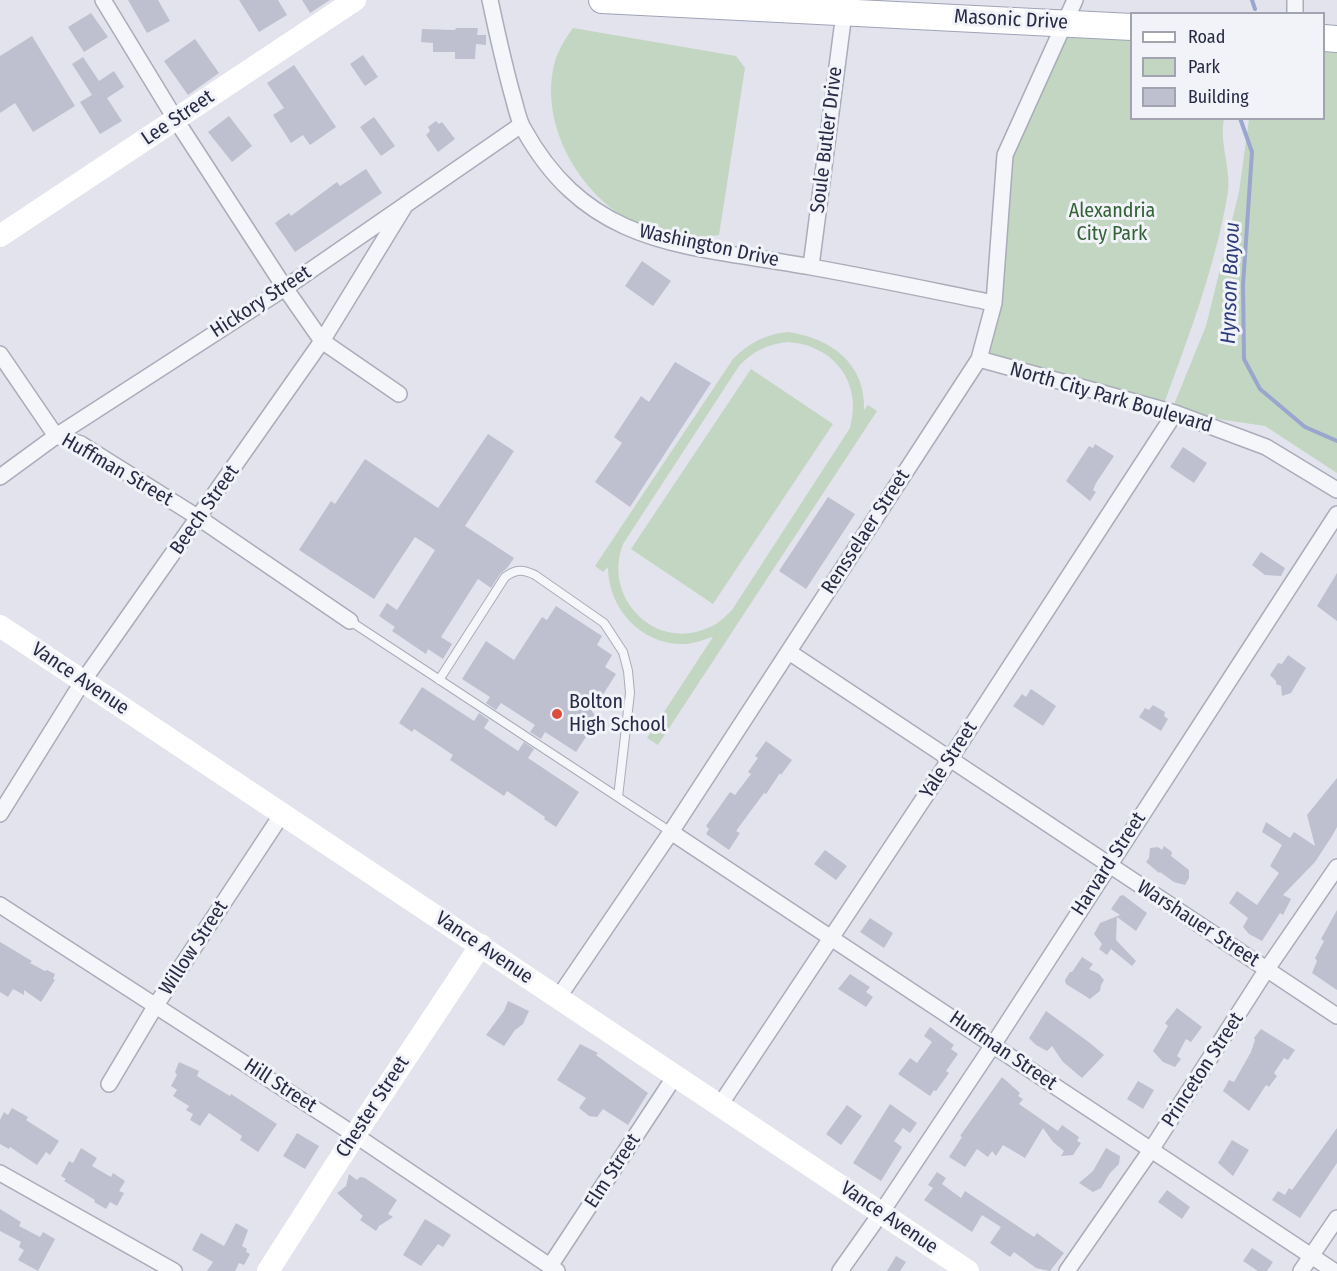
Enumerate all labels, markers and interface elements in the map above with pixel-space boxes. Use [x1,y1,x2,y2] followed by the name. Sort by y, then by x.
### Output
[953,5,1069,35] street label: Masonic Drive
[1130,12,1325,120] legend
[1188,26,1225,48] text: Road
[1188,56,1220,78] text: Park
[806,65,848,215] street label: Soule Butler Drive
[137,85,219,151] street label: Lee Street
[1188,86,1249,108] text: Building
[1069,199,1155,246] park label: Alexandria City Park
[637,219,781,273] street label: Washington Drive
[1216,222,1246,344] water label: Hynson Bayou
[206,261,316,343] street label: Hickory Street
[1007,358,1215,438] street label: North City Park Boulevard
[57,429,177,511] street label: Huffman Street
[165,461,245,559] street label: Beech Street
[817,465,915,599] street label: Rensselaer Street
[27,638,133,720] street label: Vance Avenue
[569,690,666,737] place label: Bolton High School
[550,707,564,721] marker: Bolton High School
[915,717,983,803] street label: Yale Street
[1067,808,1151,920] street label: Harvard Street
[1132,876,1264,972] street label: Warshauer Street
[155,896,233,1000] street label: Willow Street
[431,907,537,989] street label: Vance Avenue
[945,1006,1061,1096] street label: Huffman Street
[1157,1008,1249,1132] street label: Princeton Street
[331,1052,415,1162] street label: Chester Street
[239,1054,321,1118] street label: Hill Street
[580,1129,646,1213] street label: Elm Street
[836,1177,942,1259] street label: Vance Avenue

